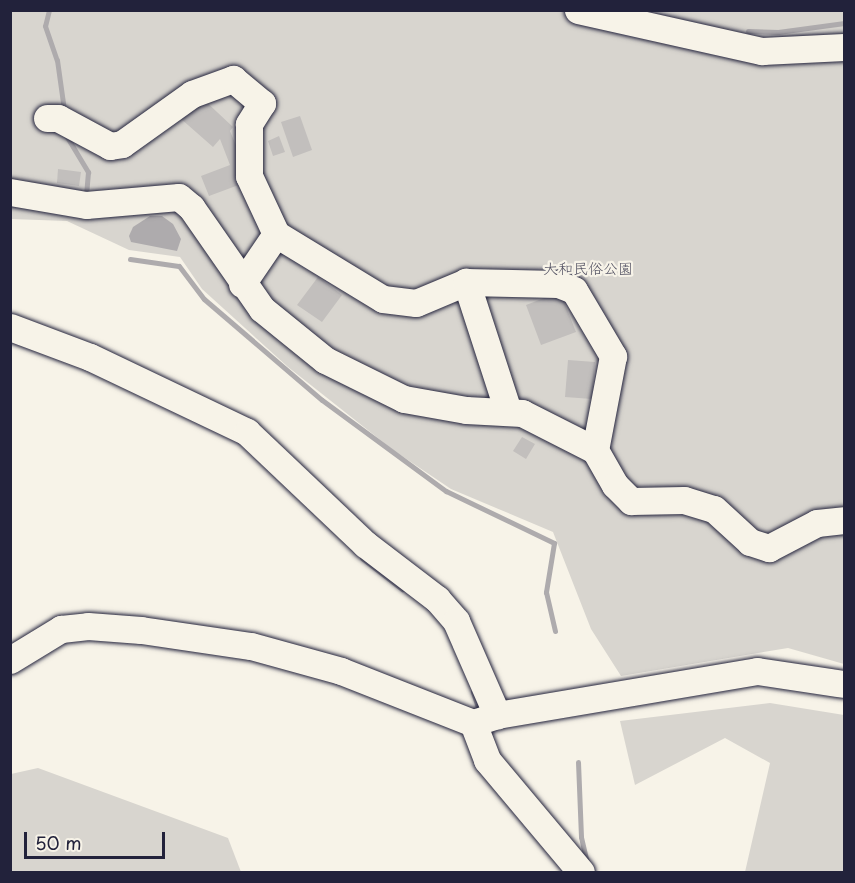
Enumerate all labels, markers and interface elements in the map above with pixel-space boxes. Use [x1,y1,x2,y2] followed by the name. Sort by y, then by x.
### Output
[543,259,633,277] park label: 大和民俗公園
[27,820,168,858] scale bar
[35,829,82,856] text: 50 m

